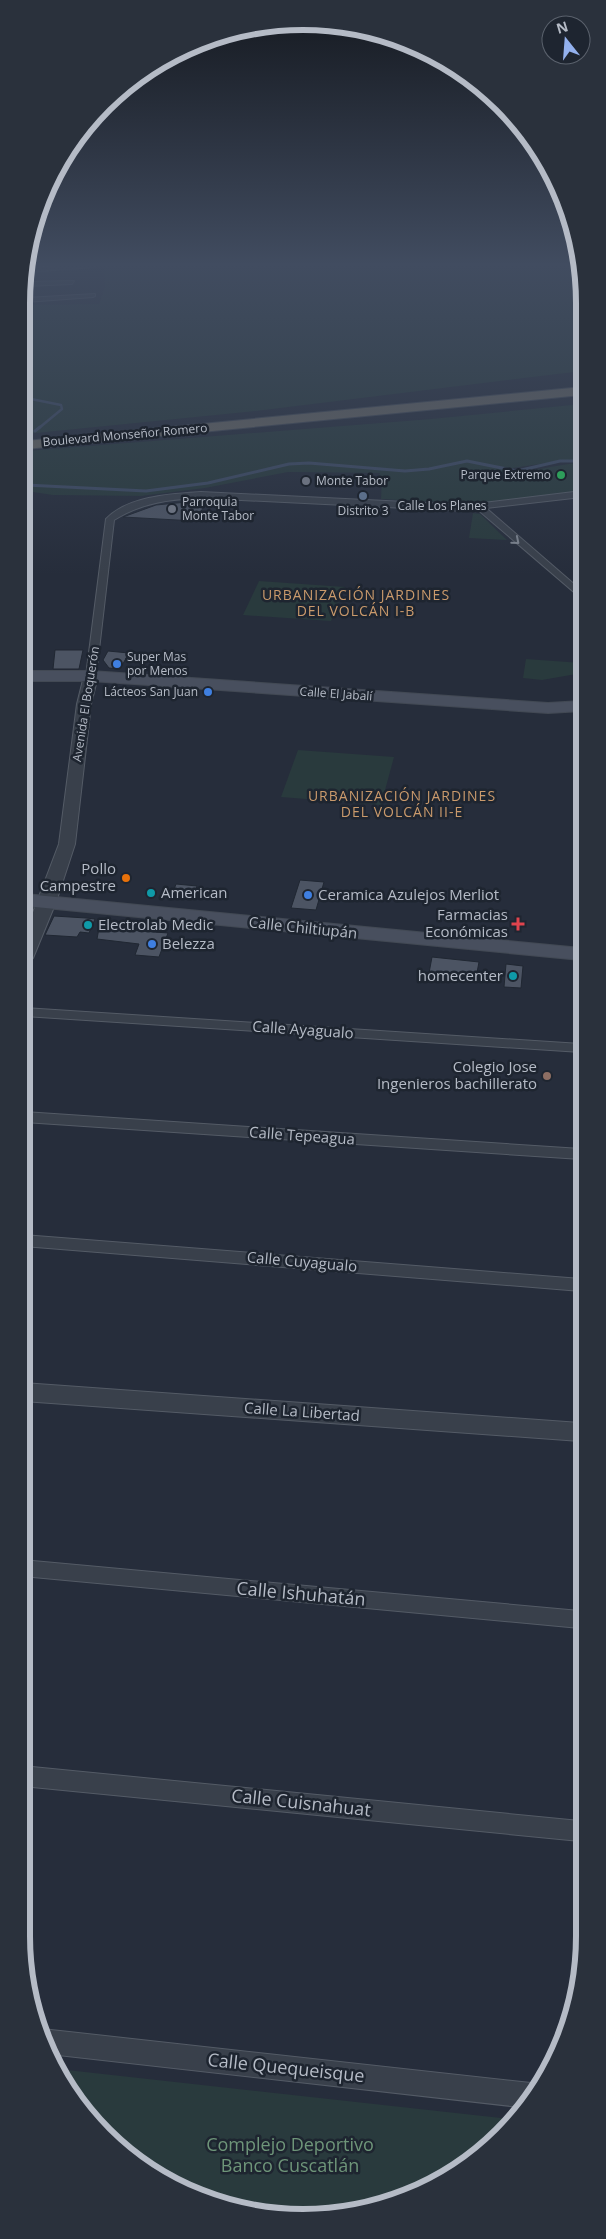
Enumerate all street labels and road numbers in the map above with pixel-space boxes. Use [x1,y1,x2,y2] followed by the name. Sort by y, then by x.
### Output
[42,419,208,450] street label: Boulevard Monseñor Romero
[397,497,487,514] street label: Calle Los Planes
[68,645,103,763] street label: Avenida El Boquerón
[299,682,374,705] street label: Calle El Jabalí
[248,911,358,943] street label: Calle Chiltiupán
[252,1015,354,1043] street label: Calle Ayagualo
[249,1121,356,1149] street label: Calle Tepeagua
[246,1246,358,1276] street label: Calle Cuyagualo
[244,1397,361,1425] street label: Calle La Libertad
[236,1575,367,1611] street label: Calle Ishuhatán
[230,1783,372,1821] street label: Calle Cuisnahuat
[206,2047,366,2087] street label: Calle Quequeisque

